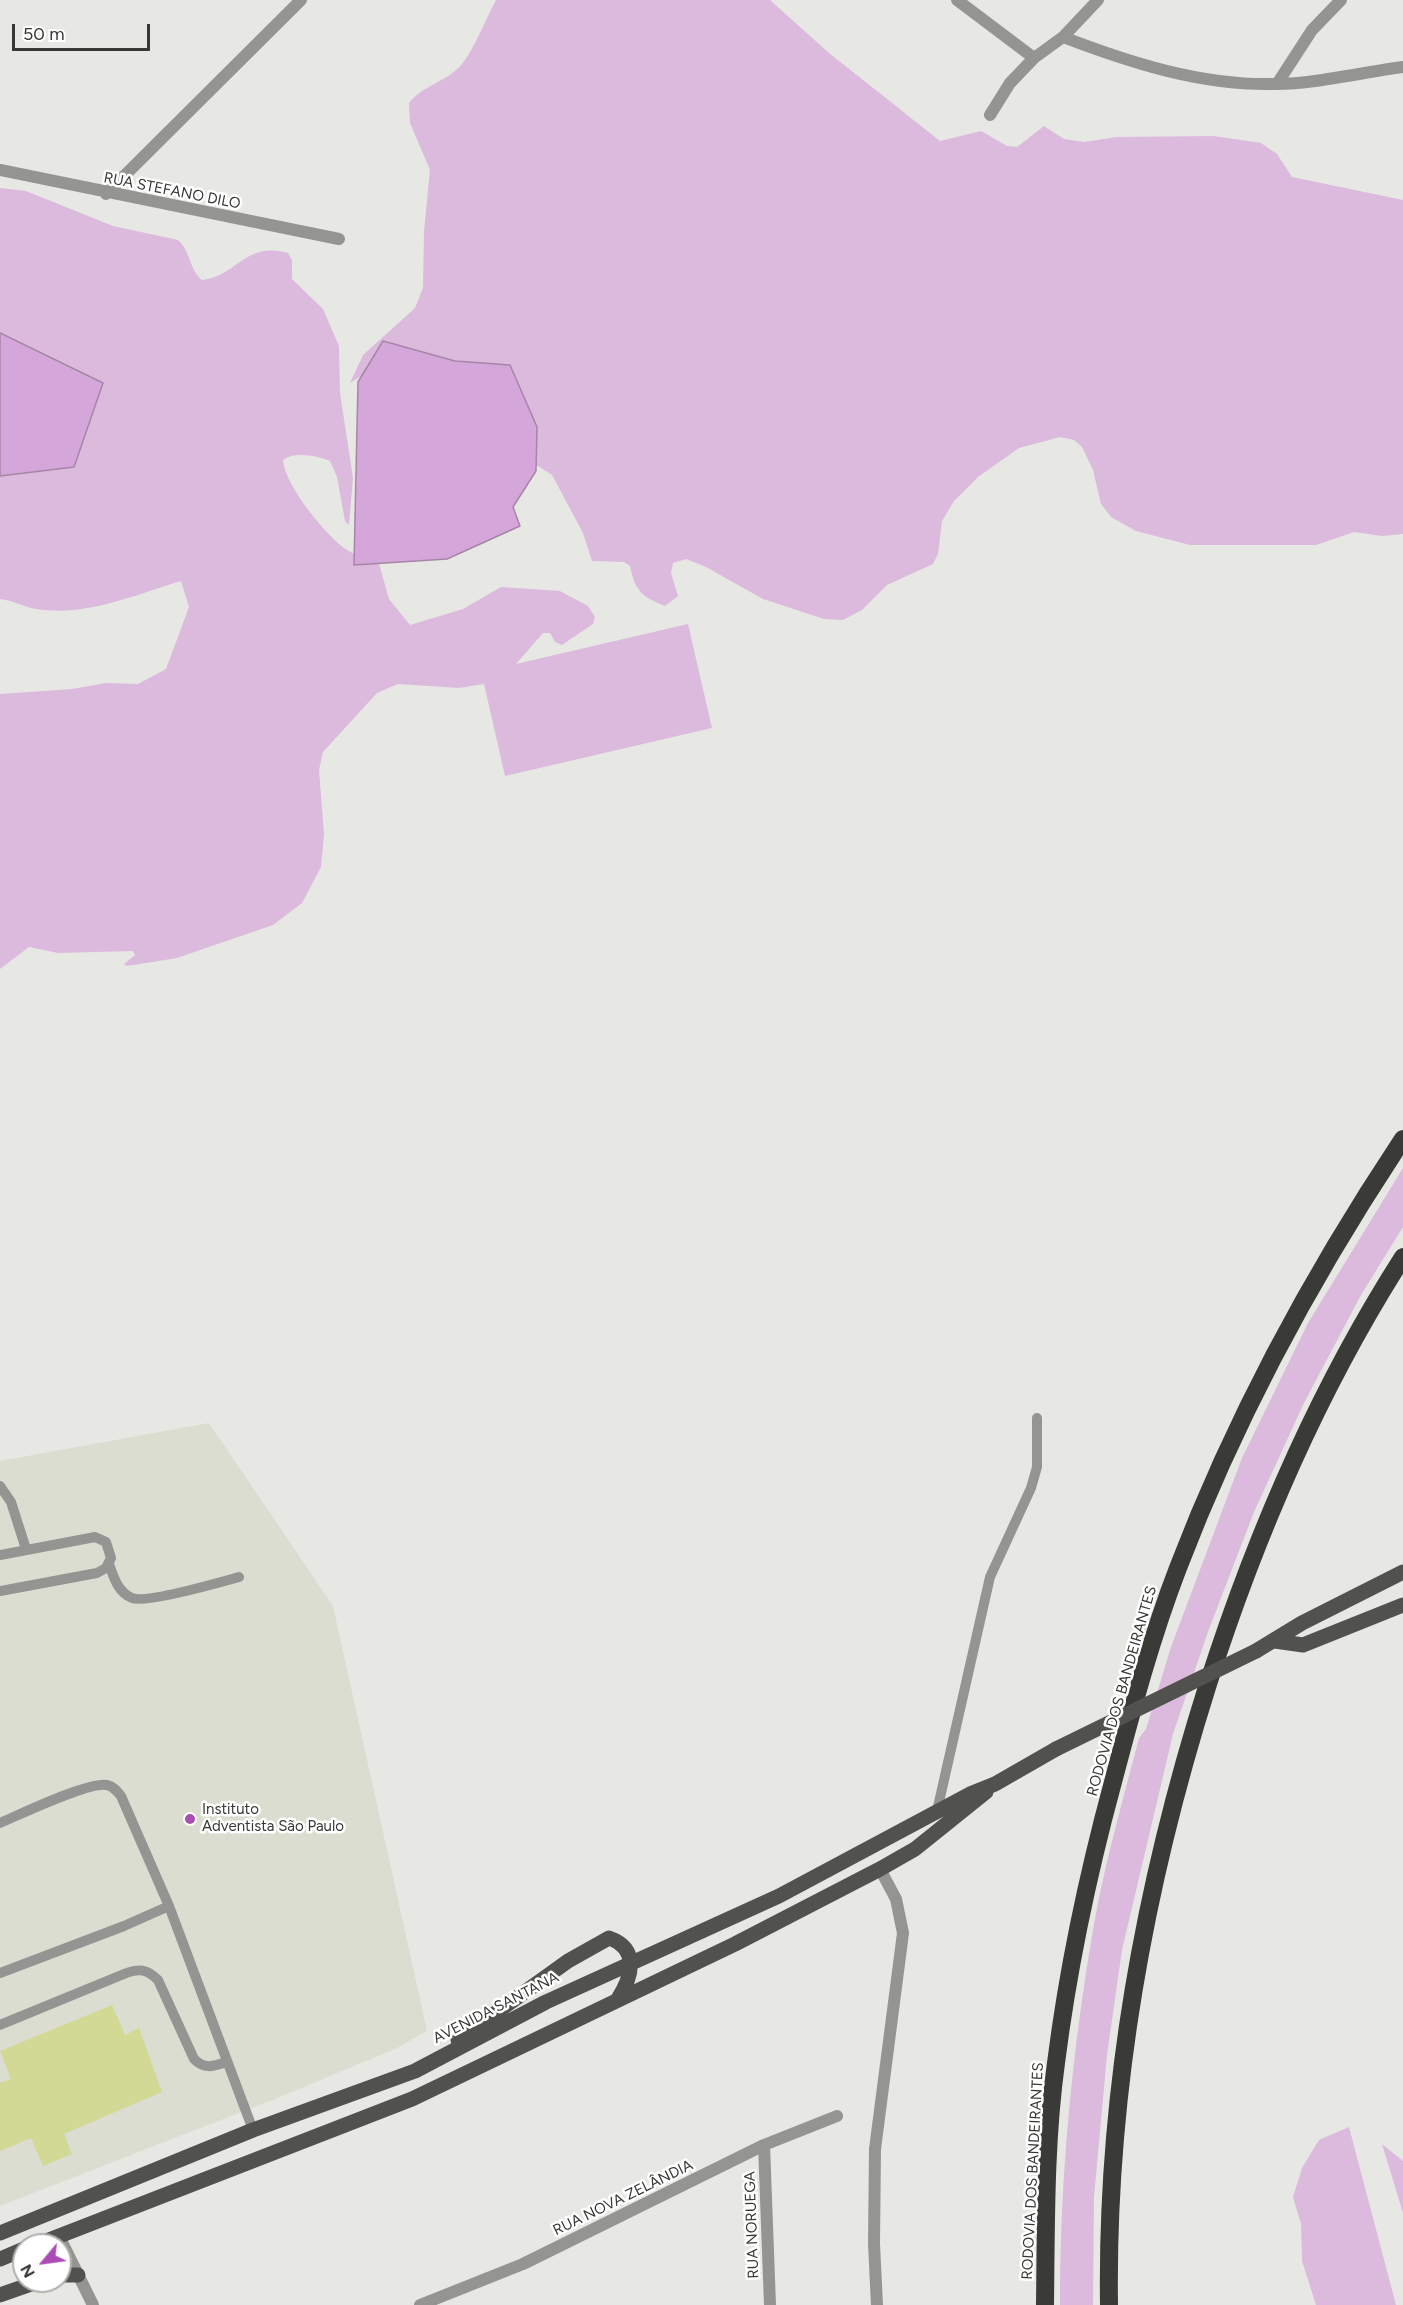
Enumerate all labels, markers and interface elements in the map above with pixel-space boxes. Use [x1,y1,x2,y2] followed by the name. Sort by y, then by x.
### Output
[15,12,153,50] scale bar
[23,23,65,45] text: 50 m
[102,169,242,213] street label: RUA STEFANO DILO
[1083,1584,1161,1798] street label: RODOVIA DOS BANDEIRANTES
[202,1801,344,1836] place label: Instituto Adventista São Paulo
[183,1812,197,1826] marker: Instituto Adventista São Paulo
[430,1968,562,2048] street label: AVENIDA SANTANA
[1018,2062,1048,2280] street label: RODOVIA DOS BANDEIRANTES
[550,2156,696,2240] street label: RUA NOVA ZELÂNDIA
[741,2171,763,2279] street label: RUA NORUEGA
[12,2233,72,2293] north arrow
[16,2261,39,2281] text: N

